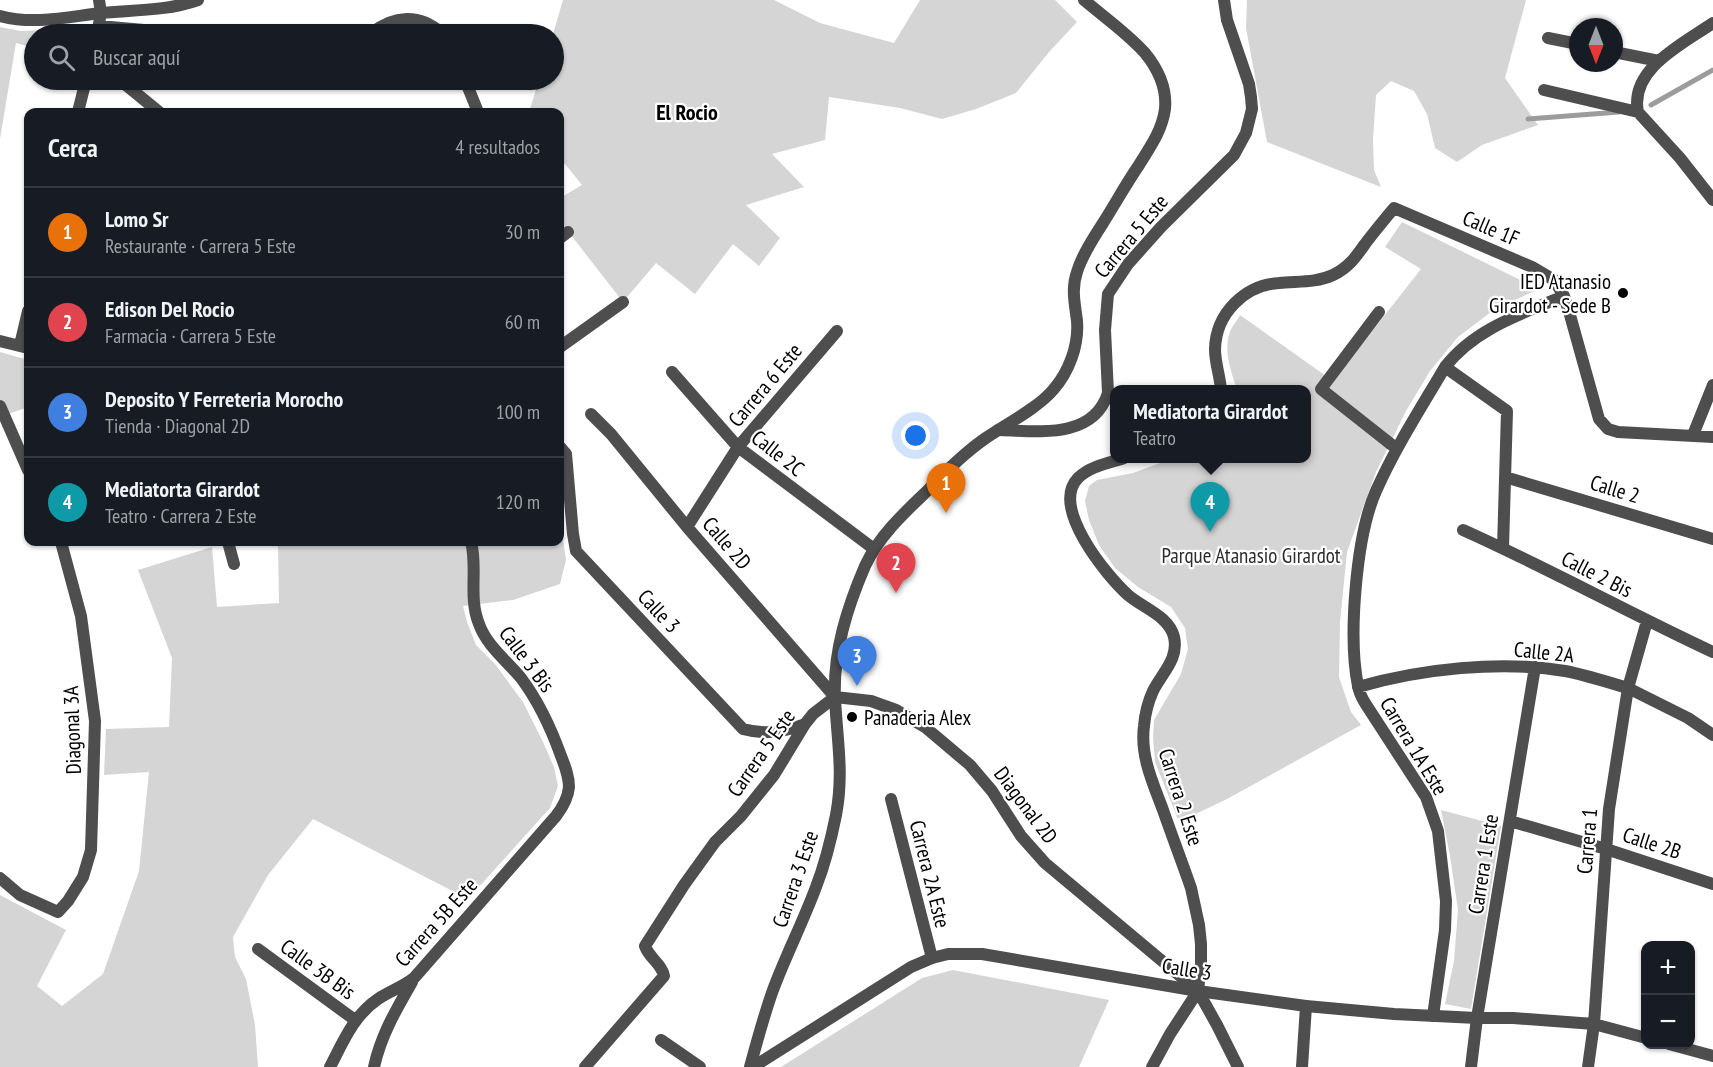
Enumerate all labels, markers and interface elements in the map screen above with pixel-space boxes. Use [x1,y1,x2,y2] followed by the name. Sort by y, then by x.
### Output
[1569,18,1623,72] north arrow
[24,24,564,90] search box
[45,41,78,74] icon: search
[93,43,180,71] text: Buscar aquí
[656,98,718,126] district label: El Rocio
[48,131,98,164] text: Cerca
[455,134,540,160] text: 4 resultados
[1088,189,1174,283] street label: Carrera 5 Este
[1459,204,1523,252] street label: Calle 1F
[105,205,169,233] text: Lomo Sr
[63,219,72,245] text: 1
[505,219,540,245] text: 30 m
[105,233,296,259] text: Restaurante · Carrera 5 Este
[1489,268,1611,319] place label: IED Atanasio Girardot - Sede B
[1616,286,1630,300] marker: IED Atanasio Girardot - Sede B
[105,295,235,323] text: Edison Del Rocio
[63,309,72,335] text: 2
[505,309,540,335] text: 60 m
[105,323,276,349] text: Farmacia · Carrera 5 Este
[722,338,808,432] street label: Carrera 6 Este
[105,385,343,413] text: Deposito Y Ferreteria Morocho
[1110,385,1311,463] popup
[1133,397,1288,425] text: Mediatorta Girardot
[63,399,72,425] text: 3
[496,399,540,425] text: 100 m
[105,413,250,439] text: Tienda · Diagonal 2D
[901,421,930,450] your location
[746,424,810,482] street label: Calle 2C
[1133,425,1176,451] text: Teatro
[926,464,966,513] pin: 1
[1587,469,1643,509] street label: Calle 2
[105,475,260,503] text: Mediatorta Girardot
[1190,482,1230,532] pin: 4
[63,489,72,515] text: 4
[496,489,540,515] text: 120 m
[105,503,257,529] text: Teatro · Carrera 2 Este
[697,511,757,575] street label: Calle 2D
[1161,542,1341,569] park label: Parque Atanasio Girardot
[876,544,916,593] pin: 2
[1557,545,1637,603] street label: Calle 2 Bis
[632,583,686,639] street label: Calle 3
[493,620,561,698] street label: Calle 3 Bis
[1513,635,1575,669] street label: Calle 2A
[838,636,876,686] pin: 3
[57,685,87,775] street label: Diagonal 3A
[1374,692,1454,800] street label: Carrera 1A Este
[721,704,801,802] street label: Carrera 5 Este
[864,704,971,731] place label: Panaderia Alex
[845,710,859,724] marker: Panaderia Alex
[1153,745,1209,849] street label: Carrera 2 Este
[988,761,1064,849] street label: Diagonal 2D
[1571,807,1603,875] street label: Carrera 1
[1462,812,1504,916] street label: Carrera 1 Este
[904,817,956,931] street label: Carrera 2A Este
[1619,821,1685,865] street label: Calle 2B
[766,827,824,931] street label: Carrera 3 Este
[389,872,483,972] street label: Carrera 5B Este
[275,933,361,1005] street label: Calle 3B Bis
[1641,941,1695,1049] map controls
[1641,941,1695,995] button: +
[1160,952,1214,986] street label: Calle 3
[1641,995,1695,1049] button: −

